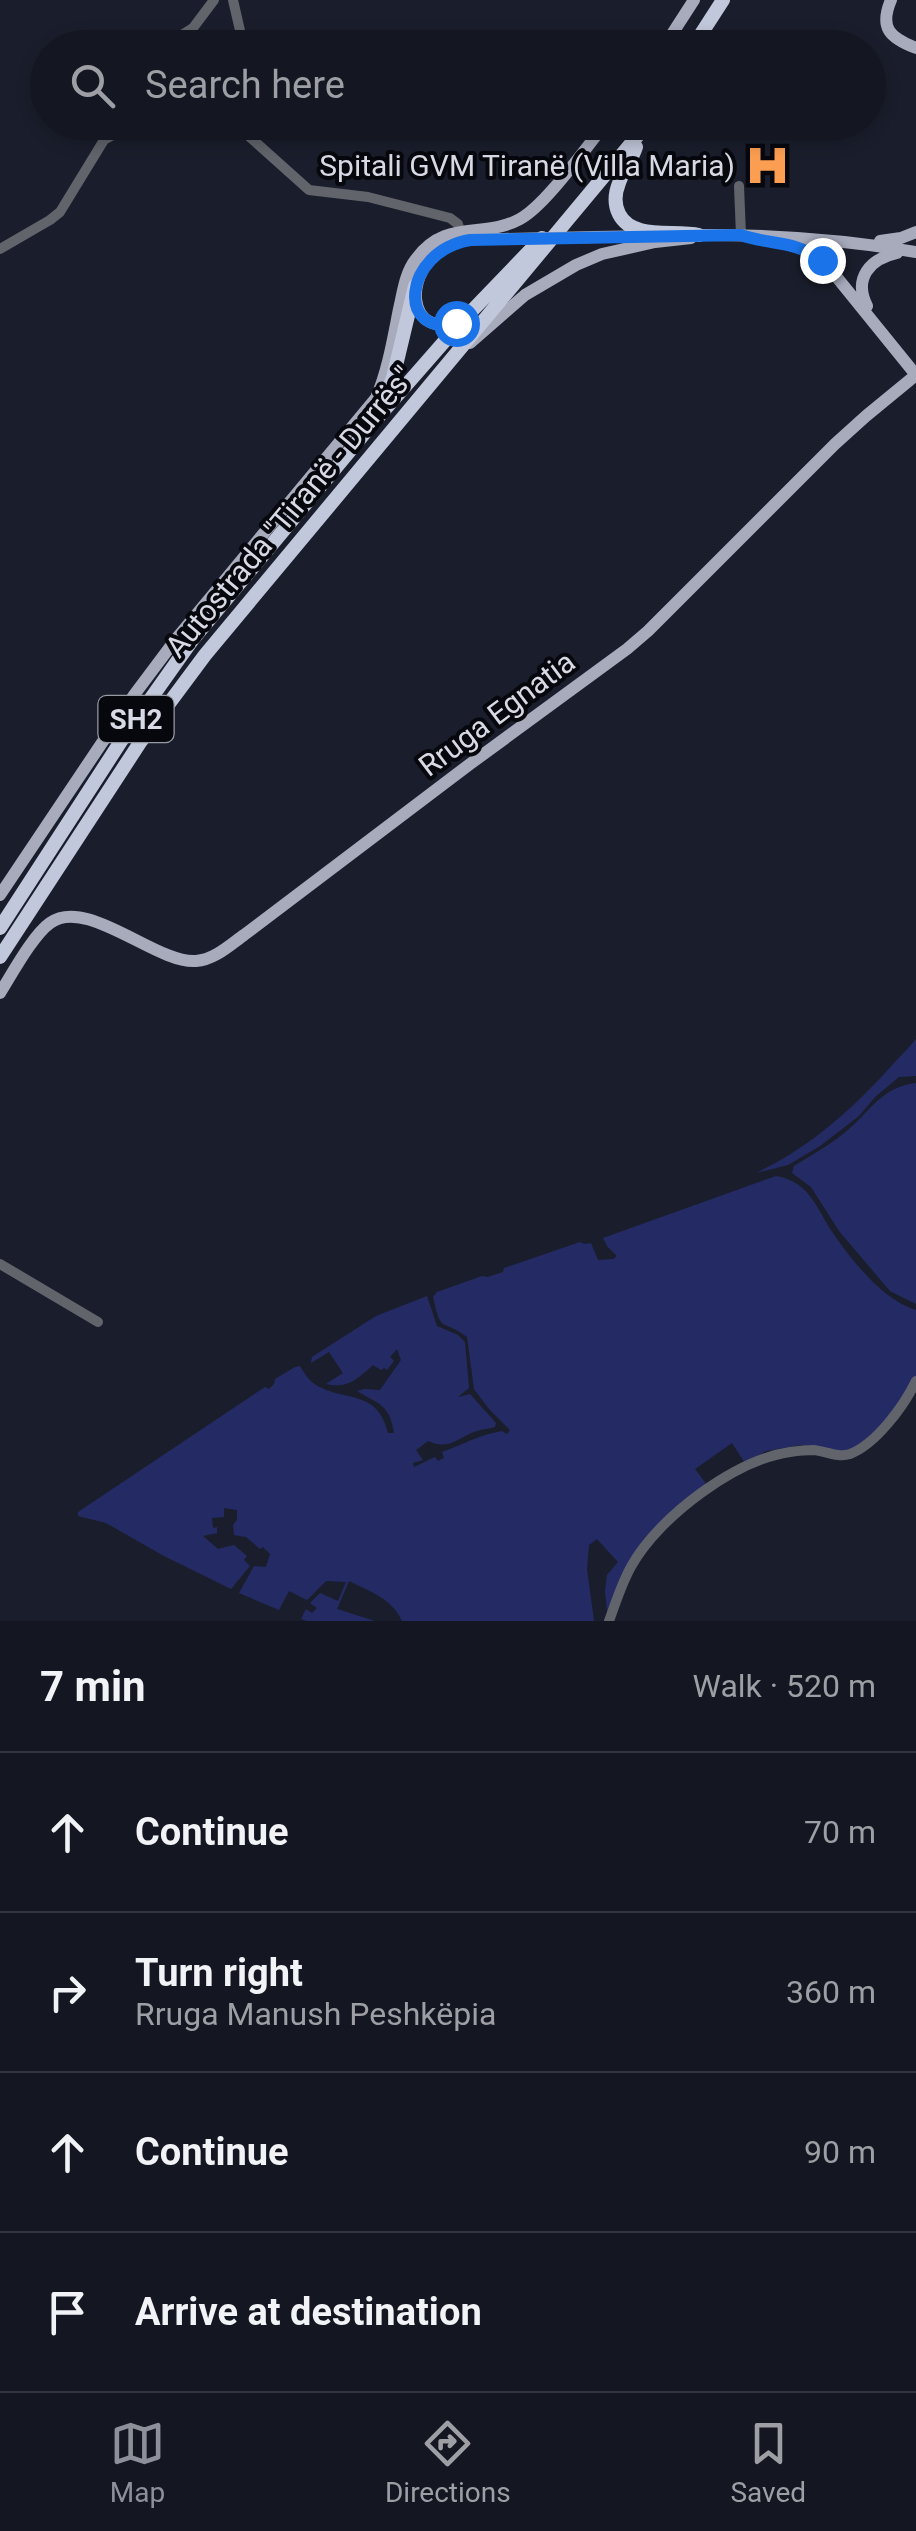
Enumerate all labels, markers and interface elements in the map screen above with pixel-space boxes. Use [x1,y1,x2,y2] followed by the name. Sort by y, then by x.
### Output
[30,30,886,140] search box
[65,58,120,113] icon: search
[145,63,345,107] text: Search here
[744,142,792,190] hospital icon: Spitali GVM Tiranë (Villa Maria)
[319,148,735,183] place label: Spitali GVM Tiranë (Villa Maria)
[800,238,846,284] route end
[434,301,480,347] route start
[158,359,421,664] street label: Autostrada "Tiranë - Durrës"
[412,644,581,783] street label: Rruga Egnatia
[98,696,174,742] road number: SH2
[40,1662,146,1711] text: 7 min
[693,1667,876,1705] text: Walk · 520 m
[40,1805,95,1860] icon: ahead
[135,1810,289,1854] text: Continue
[804,1813,876,1851] text: 70 m
[135,1951,303,1995] text: Turn right
[40,1965,95,2020] icon: right
[786,1973,876,2011] text: 360 m
[135,1995,496,2033] text: Rruga Manush Peshkëpia
[40,2125,95,2180] icon: ahead
[135,2130,289,2174] text: Continue
[804,2133,876,2171] text: 90 m
[40,2285,95,2340] icon: arrive
[135,2290,482,2334] text: Arrive at destination
[110,2416,165,2509] tab: Map
[385,2416,511,2509] tab: Directions
[730,2416,806,2509] tab: Saved

